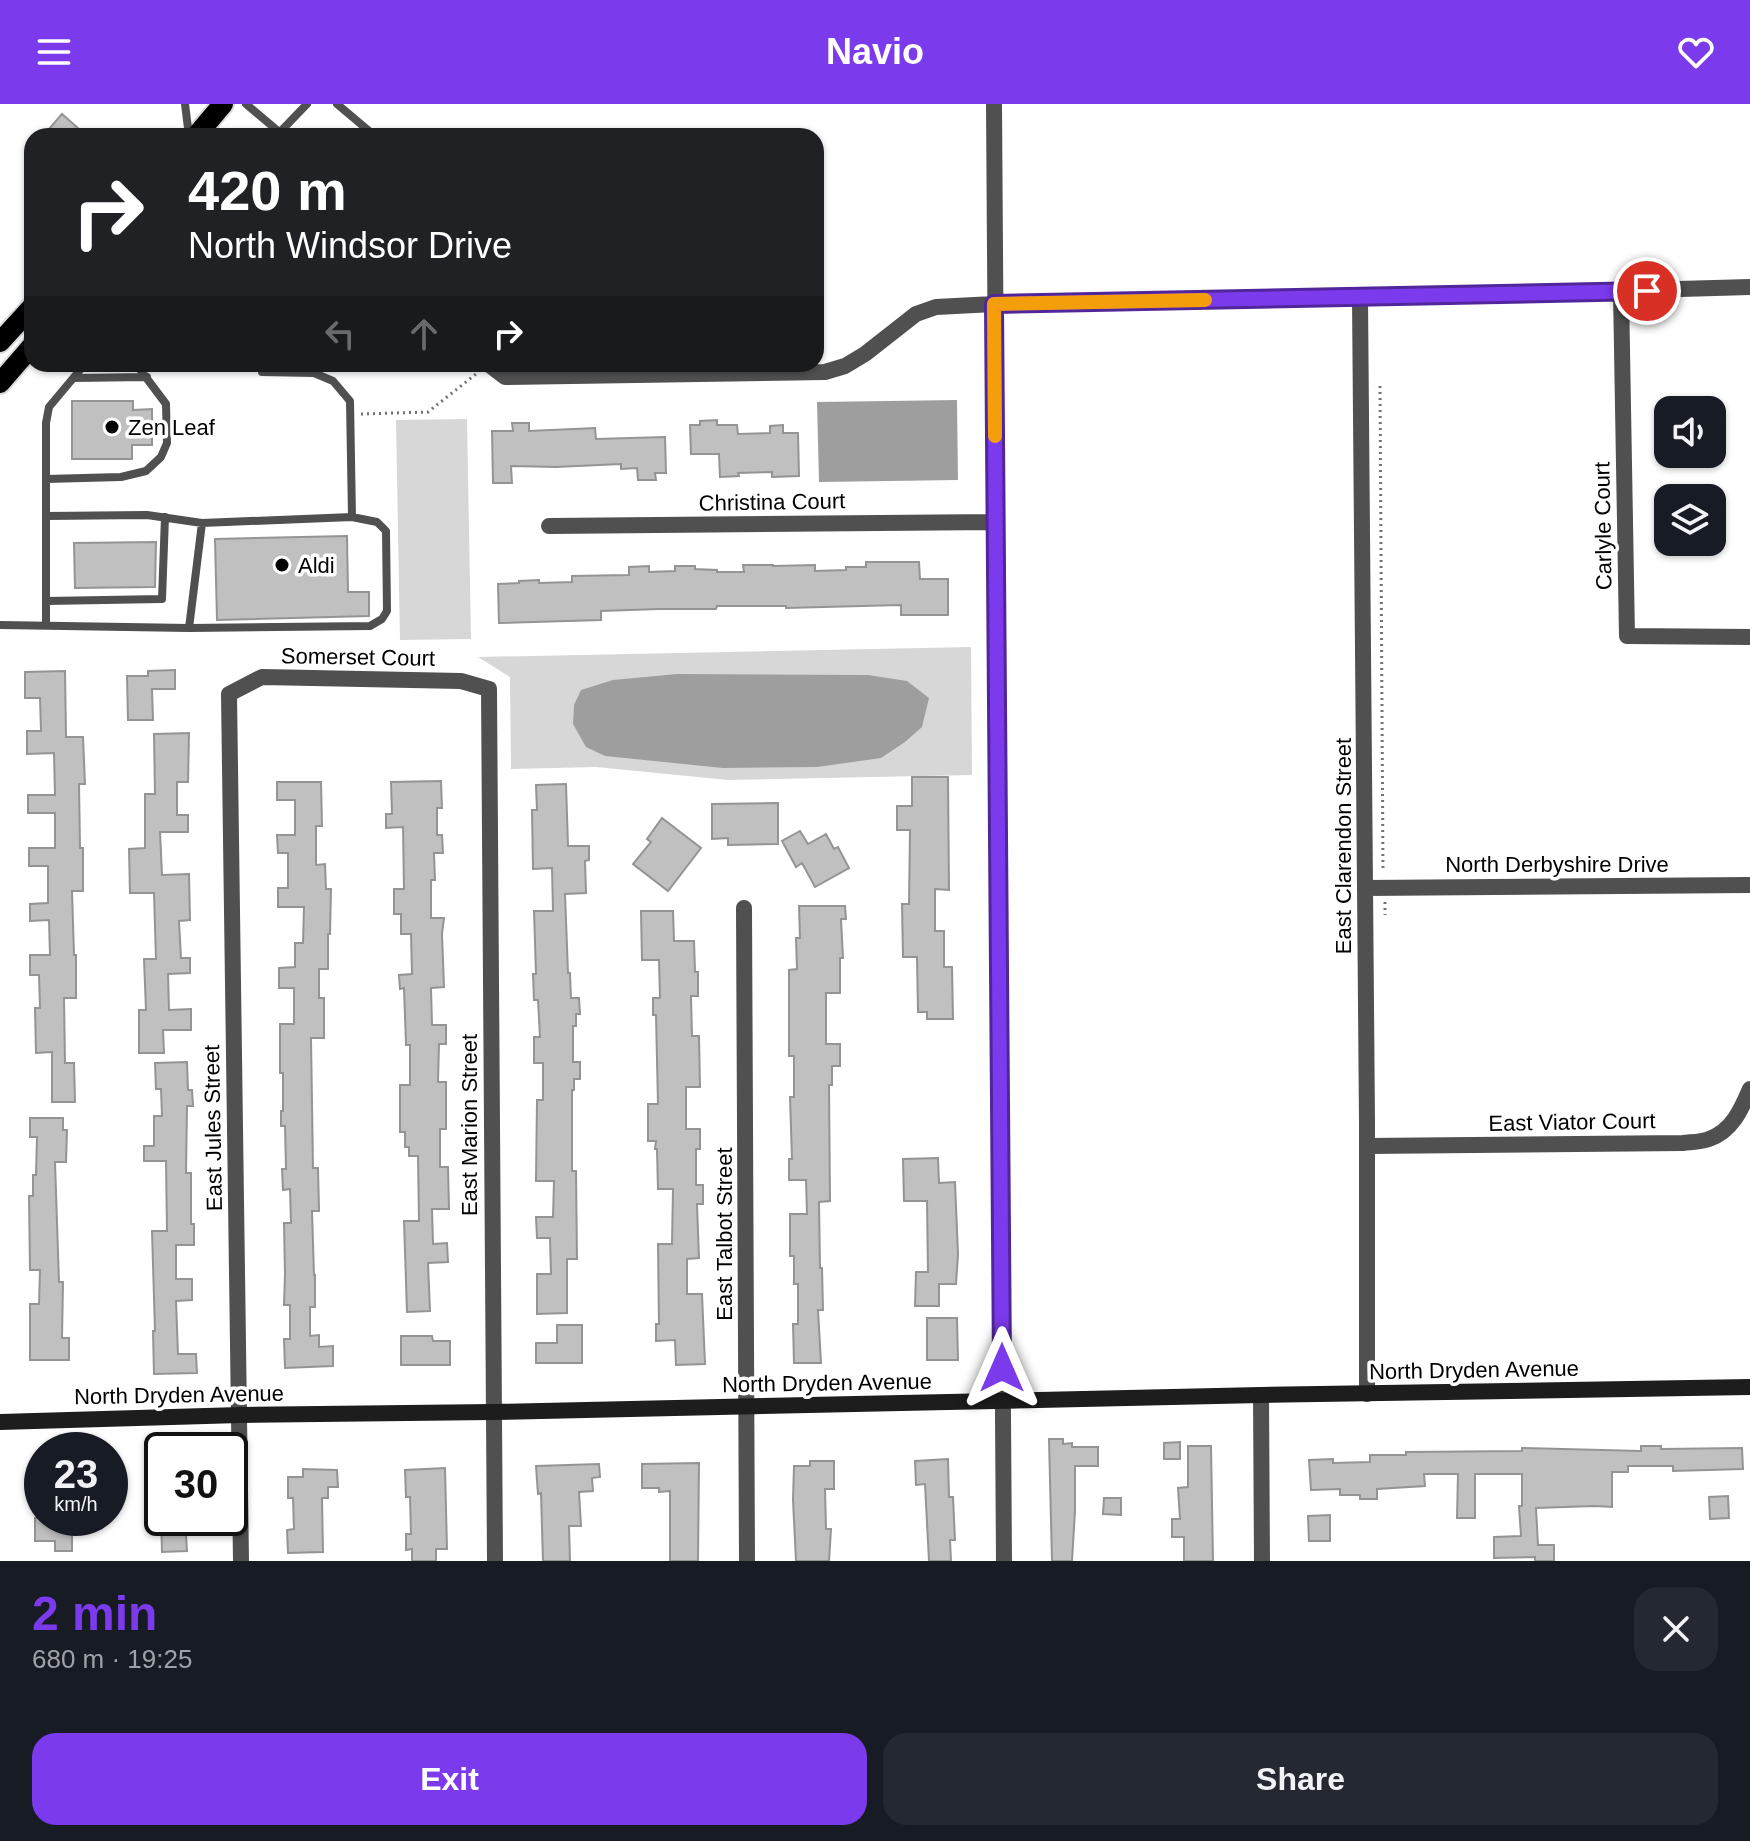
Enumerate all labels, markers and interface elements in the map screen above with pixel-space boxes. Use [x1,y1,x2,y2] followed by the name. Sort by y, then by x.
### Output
[32,30,76,74] icon: menu
[1674,30,1718,74] icon: heart
[826,31,924,72] text: Navio
[188,159,347,222] text: 420 m
[56,160,160,264] icon: right
[188,225,512,266] text: North Windsor Drive
[1613,257,1681,325] pin
[1625,269,1669,313] icon: arrive
[318,312,362,356] icon: left
[402,312,446,356] icon: ahead
[486,312,530,356] icon: right
[1654,396,1726,556] map controls
[1654,396,1726,468] button: sound
[128,415,216,440] place label: Zen Leaf
[103,418,121,436] marker: Zen Leaf
[1589,462,1617,590] street label: Carlyle Court
[1654,484,1726,556] button: layers
[698,488,846,516] street label: Christina Court
[298,553,335,578] place label: Aldi
[273,556,291,574] marker: Aldi
[281,643,435,671] street label: Somerset Court
[1331,738,1356,954] street label: East Clarendon Street
[1445,852,1669,877] street label: North Derbyshire Drive
[457,1034,482,1216] street label: East Marion Street
[199,1045,227,1211] street label: East Jules Street
[1488,1108,1656,1136] street label: East Viator Court
[712,1147,737,1321] street label: East Talbot Street
[960,1326,1044,1410] position arrow
[1369,1356,1579,1384] street label: North Dryden Avenue
[722,1369,932,1397] street label: North Dryden Avenue
[74,1381,284,1409] street label: North Dryden Avenue
[144,1432,248,1536] speed limit sign: 30
[54,1452,98,1496] text: 23
[54,1493,98,1515] text: km/h
[32,1587,157,1640] text: 2 min
[1634,1587,1718,1671] button: close
[32,1644,192,1674] text: 680 m · 19:25
[32,1733,867,1825] button: Exit
[883,1733,1718,1825] button: Share

